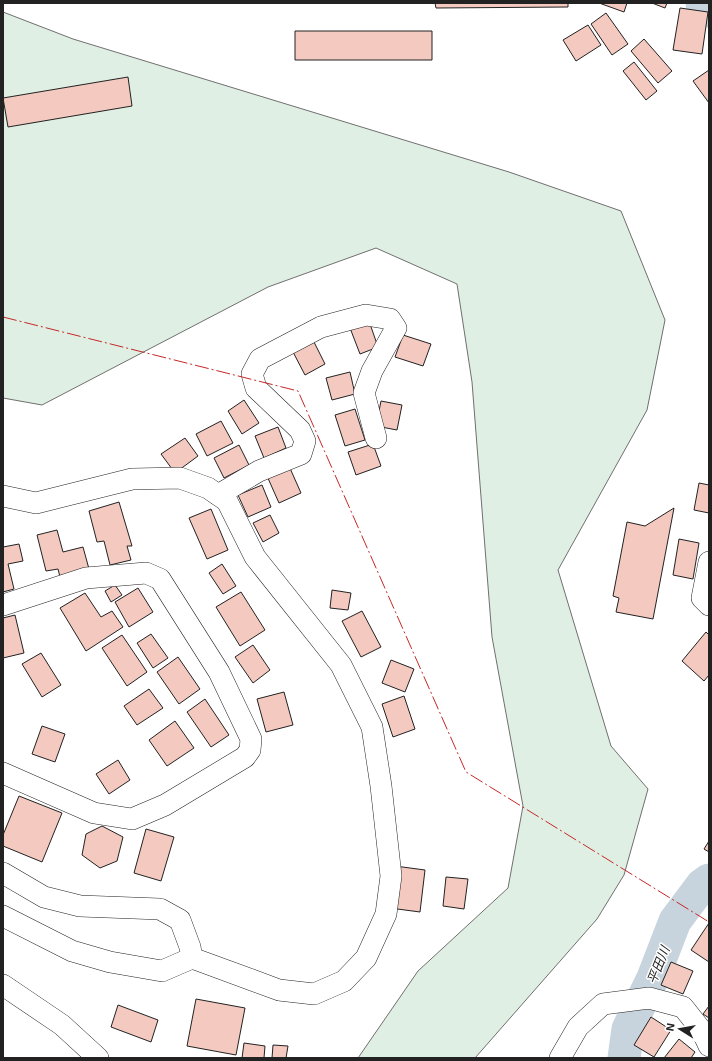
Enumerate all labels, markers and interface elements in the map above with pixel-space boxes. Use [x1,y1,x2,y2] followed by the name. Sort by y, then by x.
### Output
[643,942,673,986] water label: 平田川
[660,1009,700,1049] north arrow
[663,1022,677,1032] text: N

